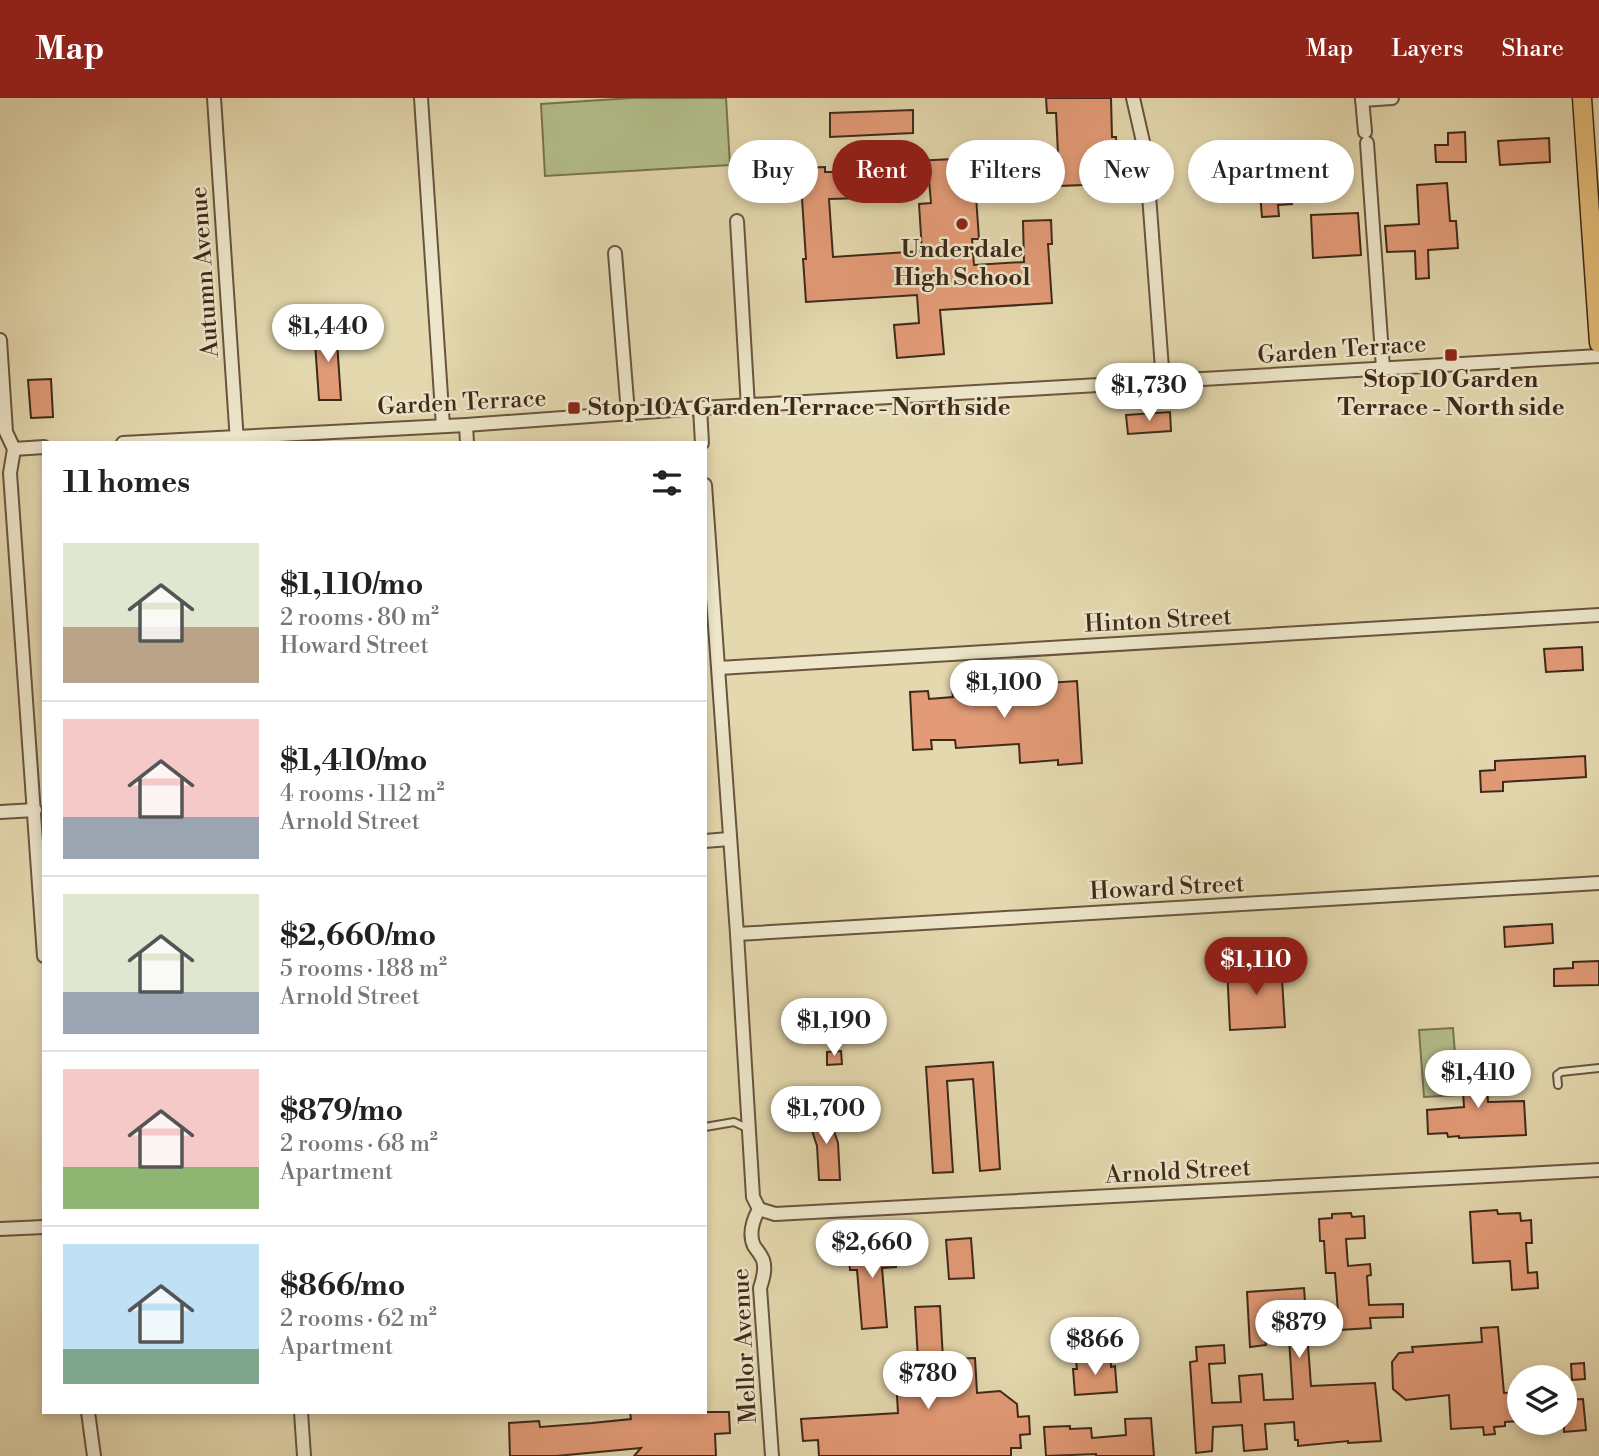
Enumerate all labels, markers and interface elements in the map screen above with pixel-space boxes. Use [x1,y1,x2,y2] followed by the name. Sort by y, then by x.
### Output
[35,29,104,70] text: Map
[1306,34,1353,64] text: Map
[1391,34,1463,64] text: Layers
[1501,34,1564,64] text: Share
[728,140,818,203] chip: Buy
[832,140,932,203] chip: Rent
[946,140,1065,203] chip: Filters
[1079,140,1174,203] chip: New
[1188,140,1354,203] chip: Apartment
[184,185,226,360] street label: Autumn Avenue
[954,216,970,232] marker: Underdale High School
[894,235,1030,293] place label: Underdale High School
[271,304,385,364] pin: $1,440
[288,313,368,341] text: $1,440
[1256,329,1428,371] street label: Garden Terrace
[1443,347,1459,363] marker: Stop 10 Garden Terrace - North side
[1092,364,1206,423] pin: $1,730
[1337,365,1565,423] place label: Stop 10 Garden Terrace - North side
[1111,372,1187,400] text: $1,730
[377,384,547,422] street label: Garden Terrace
[588,393,1011,423] place label: Stop 10A Garden Terrace - North side
[566,400,582,416] marker: Stop 10A Garden Terrace - North side
[63,464,190,502] text: 11 homes
[648,464,686,502] icon: filters
[280,566,423,604] text: $1,110/mo
[119,571,203,655] icon: home
[1084,602,1233,640] street label: Hinton Street
[280,604,439,632] text: 2 rooms · 80 m²
[280,632,429,660] text: Howard Street
[947,660,1061,720] pin: $1,100
[966,669,1042,697] text: $1,100
[280,742,427,780] text: $1,410/mo
[119,747,203,831] icon: home
[280,780,445,808] text: 4 rooms · 112 m²
[280,808,420,836] text: Arnold Street
[1089,869,1246,907] street label: Howard Street
[280,917,436,955] text: $2,660/mo
[119,922,203,1006] icon: home
[1199,937,1313,997] pin: $1,110
[1220,946,1292,974] text: $1,110
[280,955,447,983] text: 5 rooms · 188 m²
[280,983,420,1011] text: Arnold Street
[777,998,891,1058] pin: $1,190
[797,1007,871,1035] text: $1,190
[1421,1051,1535,1110] pin: $1,410
[1441,1059,1515,1087] text: $1,410
[769,1086,883,1146] pin: $1,700
[280,1092,403,1130] text: $879/mo
[787,1095,865,1123] text: $1,700
[119,1097,203,1181] icon: home
[280,1130,438,1158] text: 2 rooms · 68 m²
[1103,1153,1252,1191] street label: Arnold Street
[280,1158,393,1186] text: Apartment
[815,1220,929,1280] pin: $2,660
[832,1229,912,1257] text: $2,660
[280,1267,405,1305] text: $866/mo
[726,1268,764,1424] street label: Mellor Avenue
[119,1272,203,1356] icon: home
[1258,1300,1340,1360] pin: $879
[280,1305,437,1333] text: 2 rooms · 62 m²
[1271,1309,1327,1337] text: $879
[1054,1318,1136,1377] pin: $866
[1066,1326,1124,1354] text: $866
[280,1333,393,1361] text: Apartment
[887,1352,969,1411] pin: $780
[899,1360,957,1388] text: $780
[1507,1365,1577,1435] map controls
[1507,1365,1577,1435] button: layers

